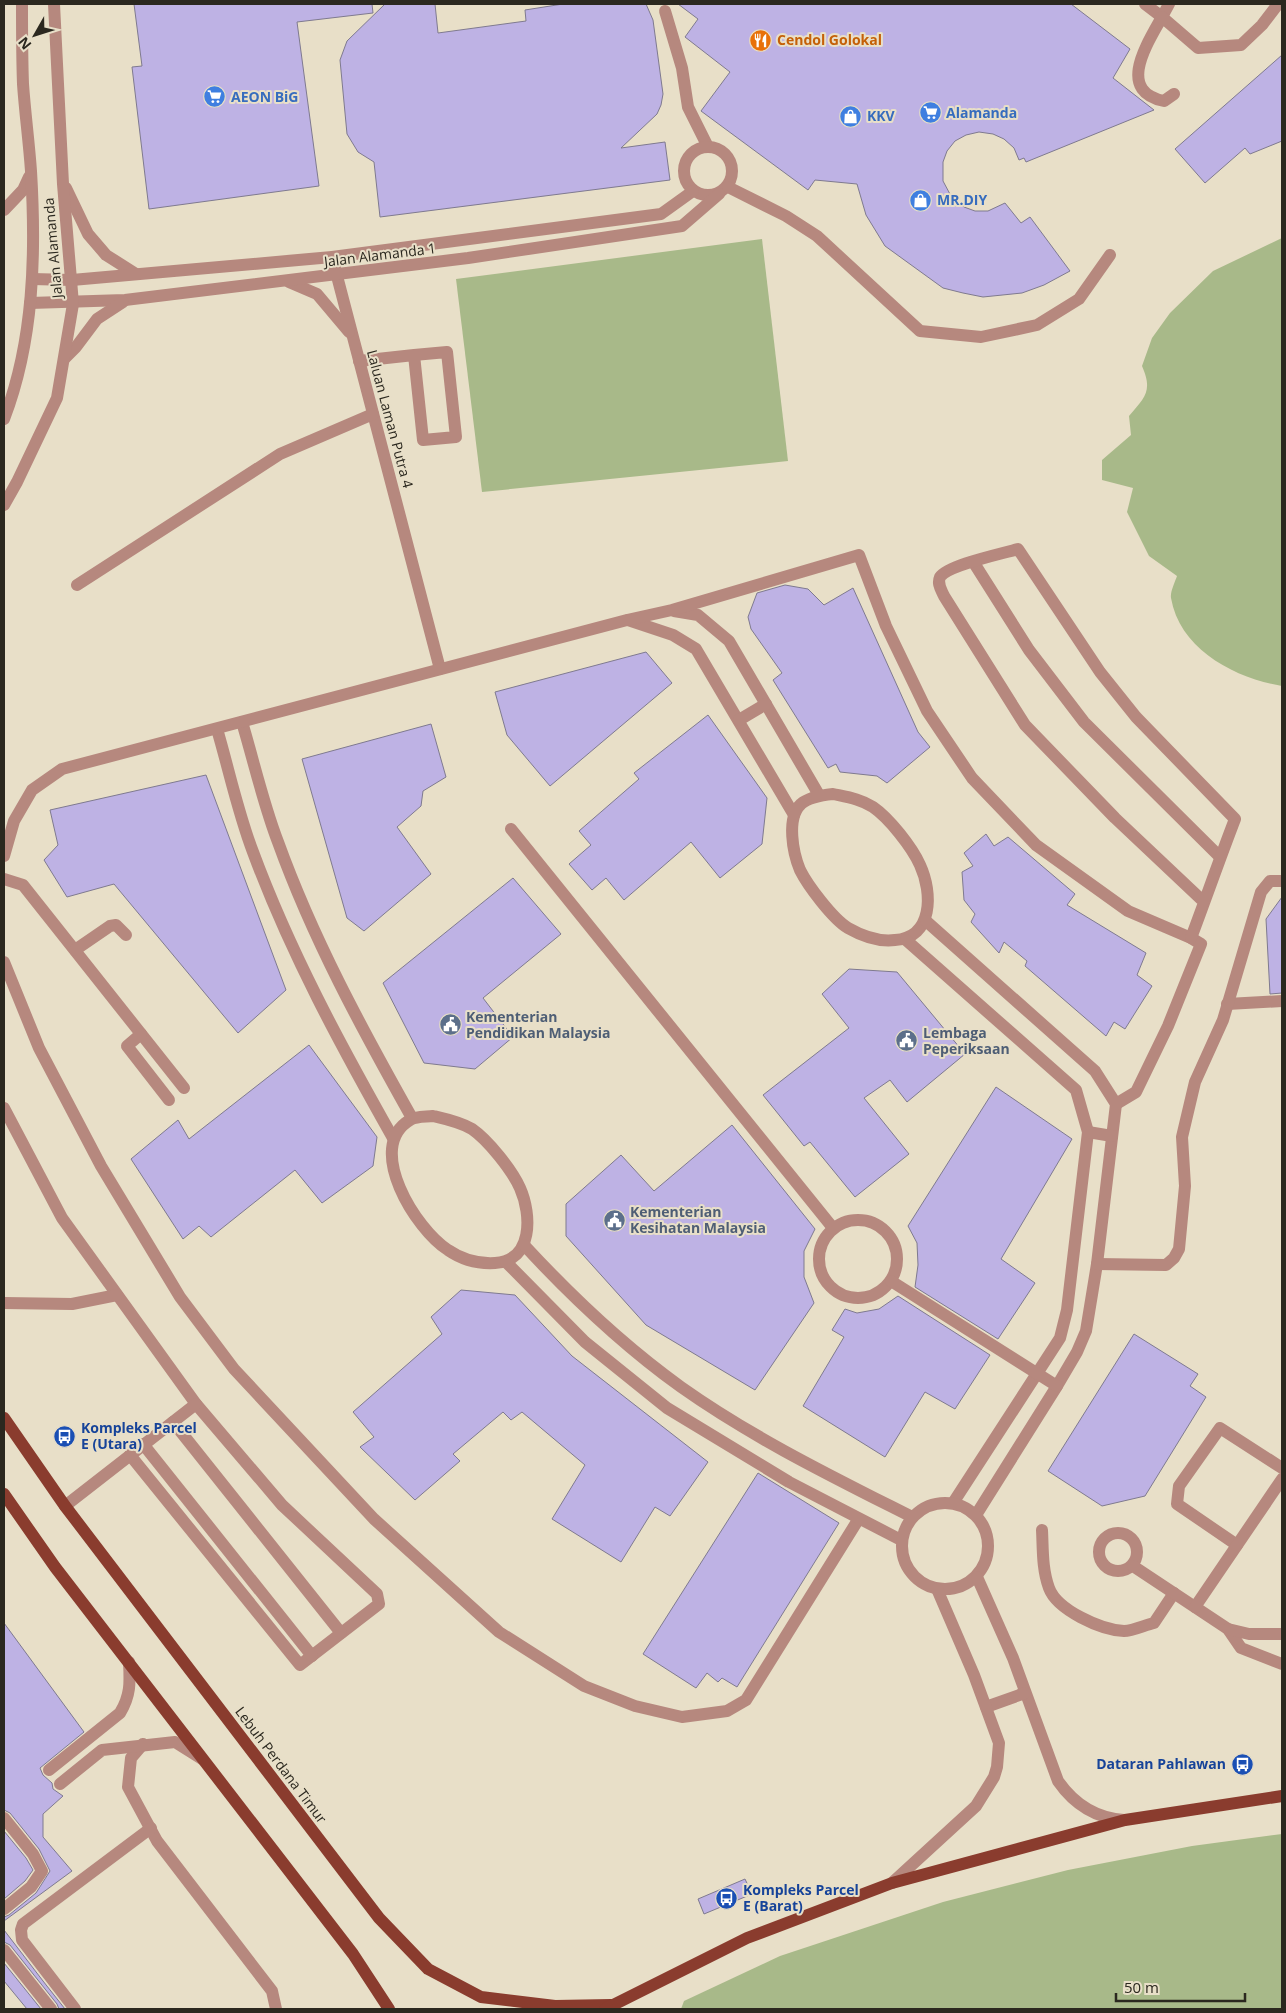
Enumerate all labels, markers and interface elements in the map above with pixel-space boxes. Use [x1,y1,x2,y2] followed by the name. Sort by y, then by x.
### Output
[10,10,60,60] north arrow
[749,28,773,52] restaurant icon: Cendol Golokal
[777,30,882,49] place label: Cendol Golokal
[14,33,35,54] text: N
[203,85,227,109] supermarket icon: AEON BiG
[231,87,298,106] place label: AEON BiG
[918,101,942,125] supermarket icon: Alamanda
[946,103,1017,122] place label: Alamanda
[839,104,863,128] shop icon: KKV
[867,106,896,125] place label: KKV
[909,188,933,212] shop icon: MR.DIY
[937,190,987,209] place label: MR.DIY
[39,197,67,301] street label: Jalan Alamanda
[321,238,437,271] street label: Jalan Alamanda 1
[363,348,418,490] street label: Laluan Laman Putra 4
[466,1007,611,1042] place label: Kementerian Pendidikan Malaysia
[438,1013,462,1037] public building icon: Kementerian Pendidikan Malaysia
[923,1023,1010,1058] place label: Lembaga Peperiksaan
[895,1029,919,1053] public building icon: Lembaga Peperiksaan
[630,1202,766,1237] place label: Kementerian Kesihatan Malaysia
[602,1208,626,1232] public building icon: Kementerian Kesihatan Malaysia
[81,1418,197,1453] place label: Kompleks Parcel E (Utara)
[53,1424,77,1448] bus stop icon: Kompleks Parcel E (Utara)
[231,1703,332,1827] street label: Lebuh Perdana Timur
[1230,1752,1254,1776] bus stop icon: Dataran Pahlawan
[1096,1754,1226,1773] place label: Dataran Pahlawan
[743,1880,859,1915] place label: Kompleks Parcel E (Barat)
[715,1886,739,1910] bus stop icon: Kompleks Parcel E (Barat)
[1116,1970,1245,2002] scale bar
[1124,1977,1159,1997] text: 50 m

